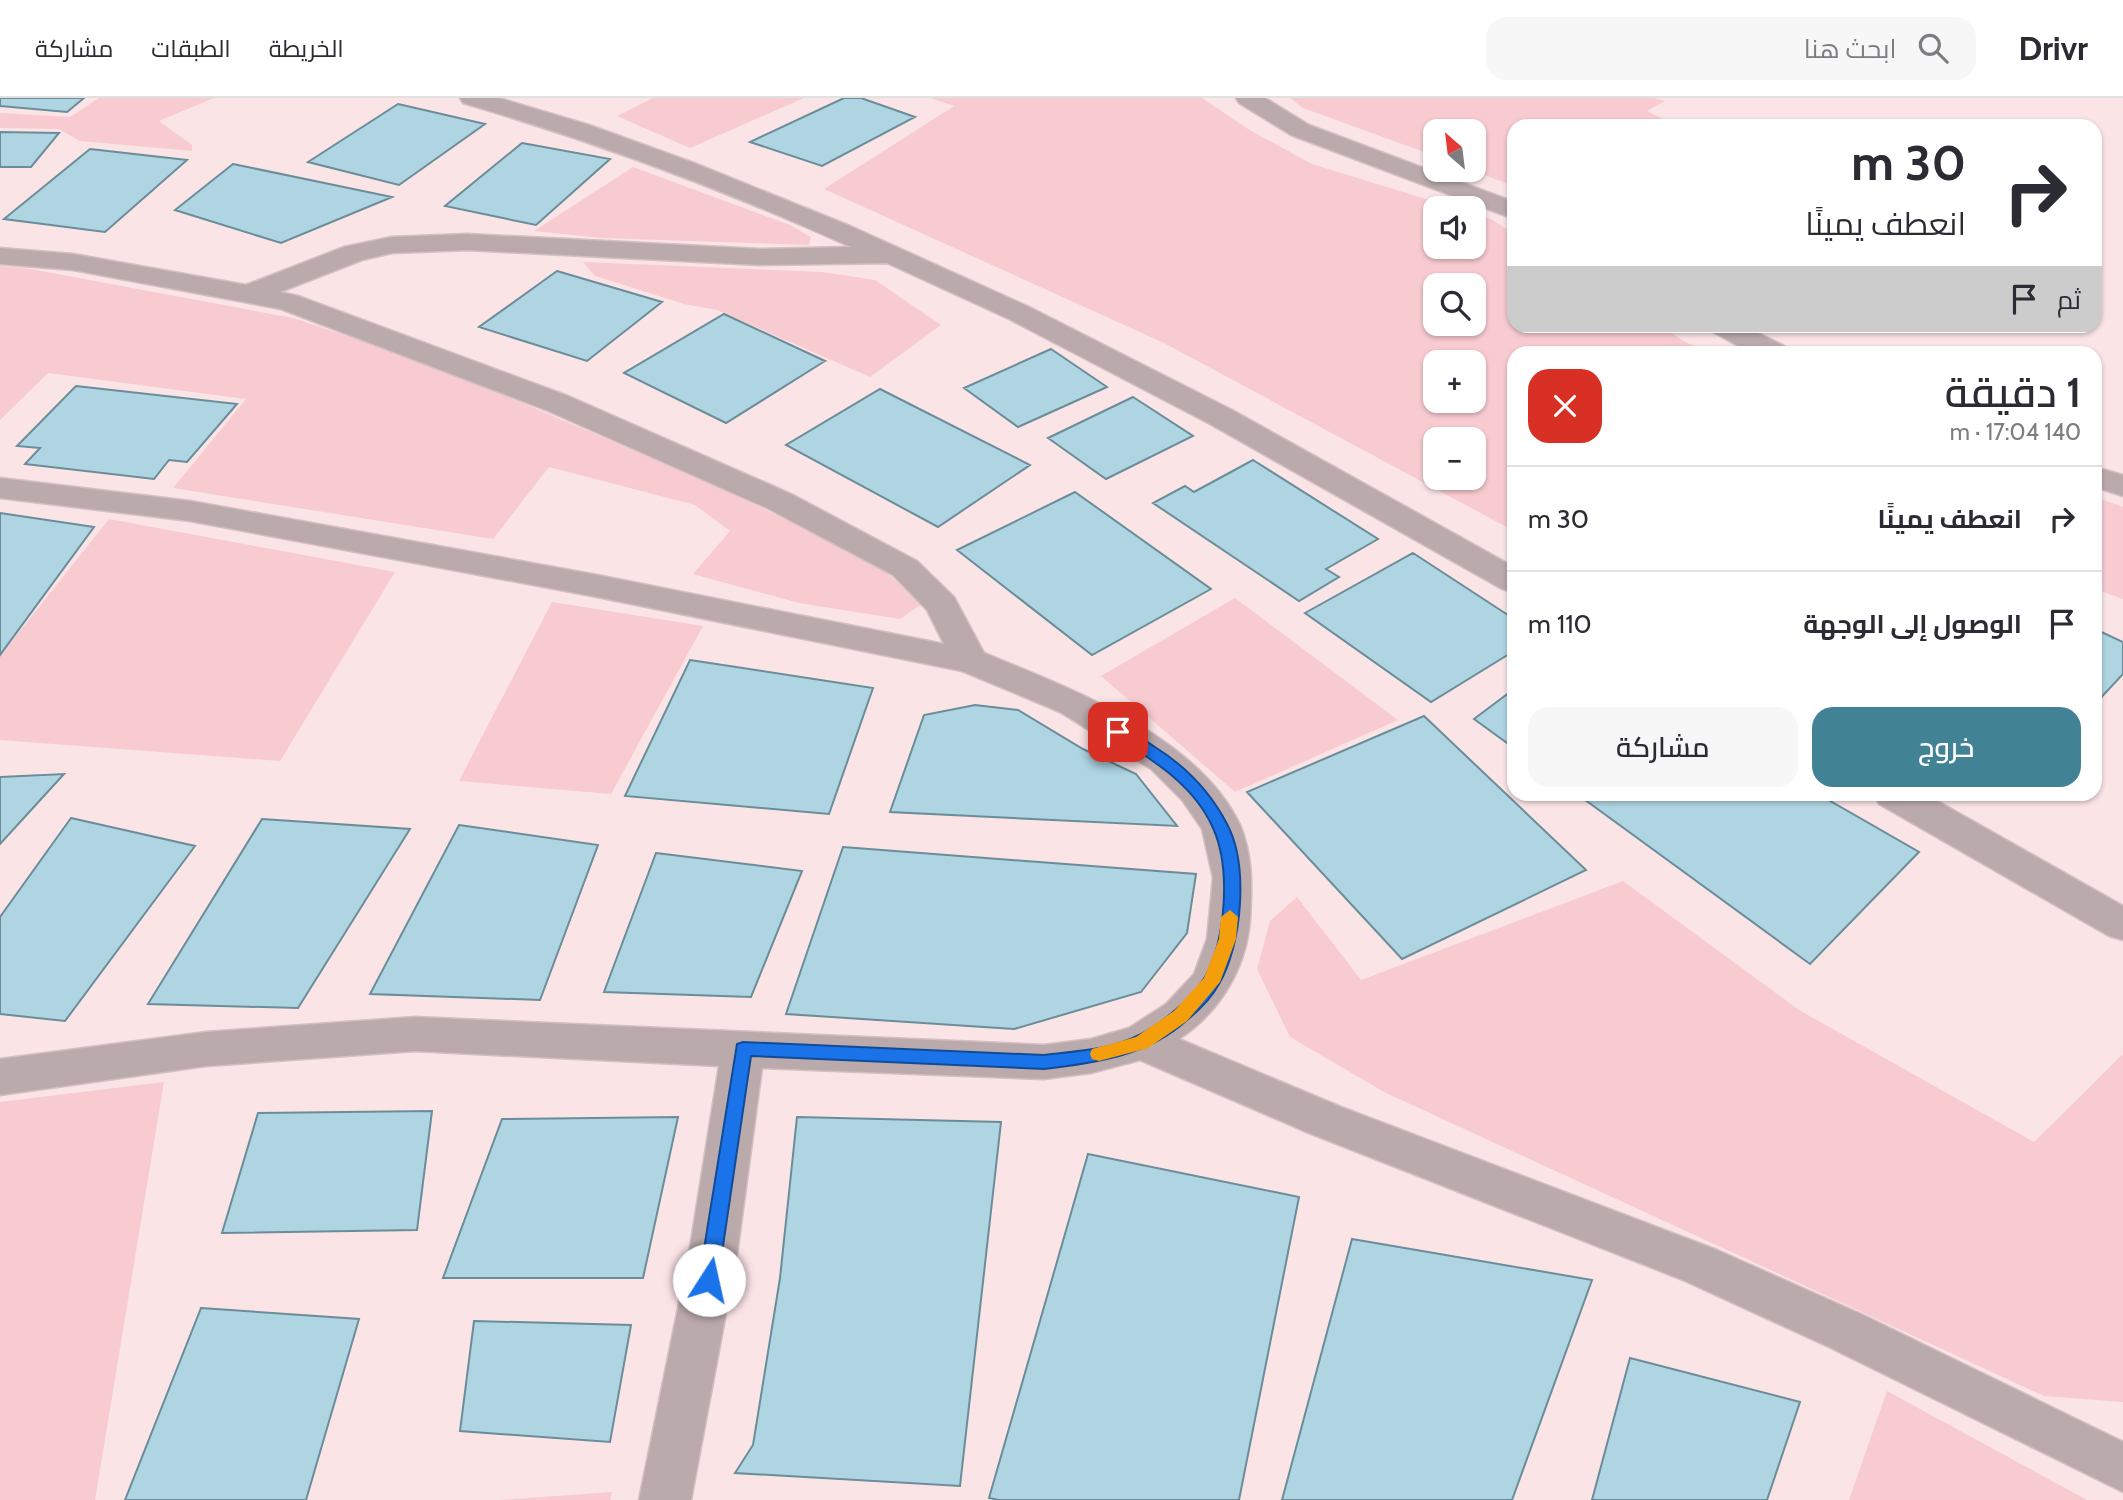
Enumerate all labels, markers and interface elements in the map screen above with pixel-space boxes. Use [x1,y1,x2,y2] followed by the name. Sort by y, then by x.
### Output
[1486,17,1976,80] search box
[2018,28,2088,68] text: Drivr
[1914,29,1952,67] icon: search
[1804,33,1896,65] text: ابحث هنا
[35,34,113,63] text: مشاركة
[151,34,231,63] text: الطبقات
[269,34,344,63] text: الخريطة
[1423,119,1486,182] north arrow
[1423,119,1486,490] map controls
[1851,133,1966,192] text: 30 m
[1990,147,2081,238] icon: right
[1423,196,1486,259] button: sound
[1805,204,1966,243] text: انعطف يمينًا
[1423,273,1486,336] button: search
[2005,280,2043,318] icon: arrive
[2057,284,2081,316] text: ثم
[1423,350,1486,413] button: +
[1945,366,2081,418] text: 1 دقيقة
[1528,369,1602,443] button: close
[1950,418,2081,446] text: 140 m · 17:04
[1423,427,1486,490] button: −
[2043,500,2081,538] icon: right
[1528,503,1589,535] text: 30 m
[1878,503,2022,535] text: انعطف يمينًا
[2043,605,2081,643] icon: arrive
[1528,608,1592,640] text: 110 m
[1803,608,2022,640] text: الوصول إلى الوجهة
[1088,702,1148,762] pin
[1528,707,1798,787] button: مشاركة
[1812,707,2081,787] button: خروج
[1099,713,1137,751] icon: arrive
[672,1243,746,1317] position arrow

